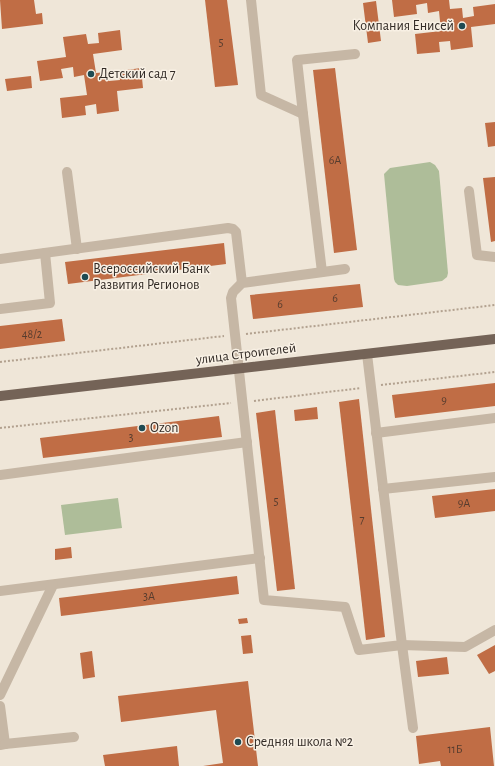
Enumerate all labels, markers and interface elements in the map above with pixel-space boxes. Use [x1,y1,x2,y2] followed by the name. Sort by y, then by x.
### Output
[353,19,454,33] place label: Компания Енисей
[457,21,467,31] marker: Компания Енисей
[218,36,224,48] house number: 5
[99,67,176,81] place label: Детский сад 7
[86,69,96,79] marker: Детский сад 7
[329,154,341,166] house number: 6А
[93,262,210,292] place label: Всероссийский Банк Развития Регионов
[80,272,90,282] marker: Всероссийский Банк Развития Регионов
[332,292,338,304] house number: 6
[277,298,283,310] house number: 6
[22,328,43,340] house number: 48/2
[194,341,297,367] street label: улица Строителей
[441,394,447,406] house number: 9
[150,421,178,435] place label: Ozon
[137,423,147,433] marker: Ozon
[129,431,134,443] house number: 3
[273,495,279,507] house number: 5
[458,497,470,509] house number: 9А
[359,513,365,525] house number: 7
[143,590,155,602] house number: 3А
[246,735,353,749] place label: Средняя школа №2
[233,737,243,747] marker: Средняя школа №2
[447,743,463,755] house number: 11Б

